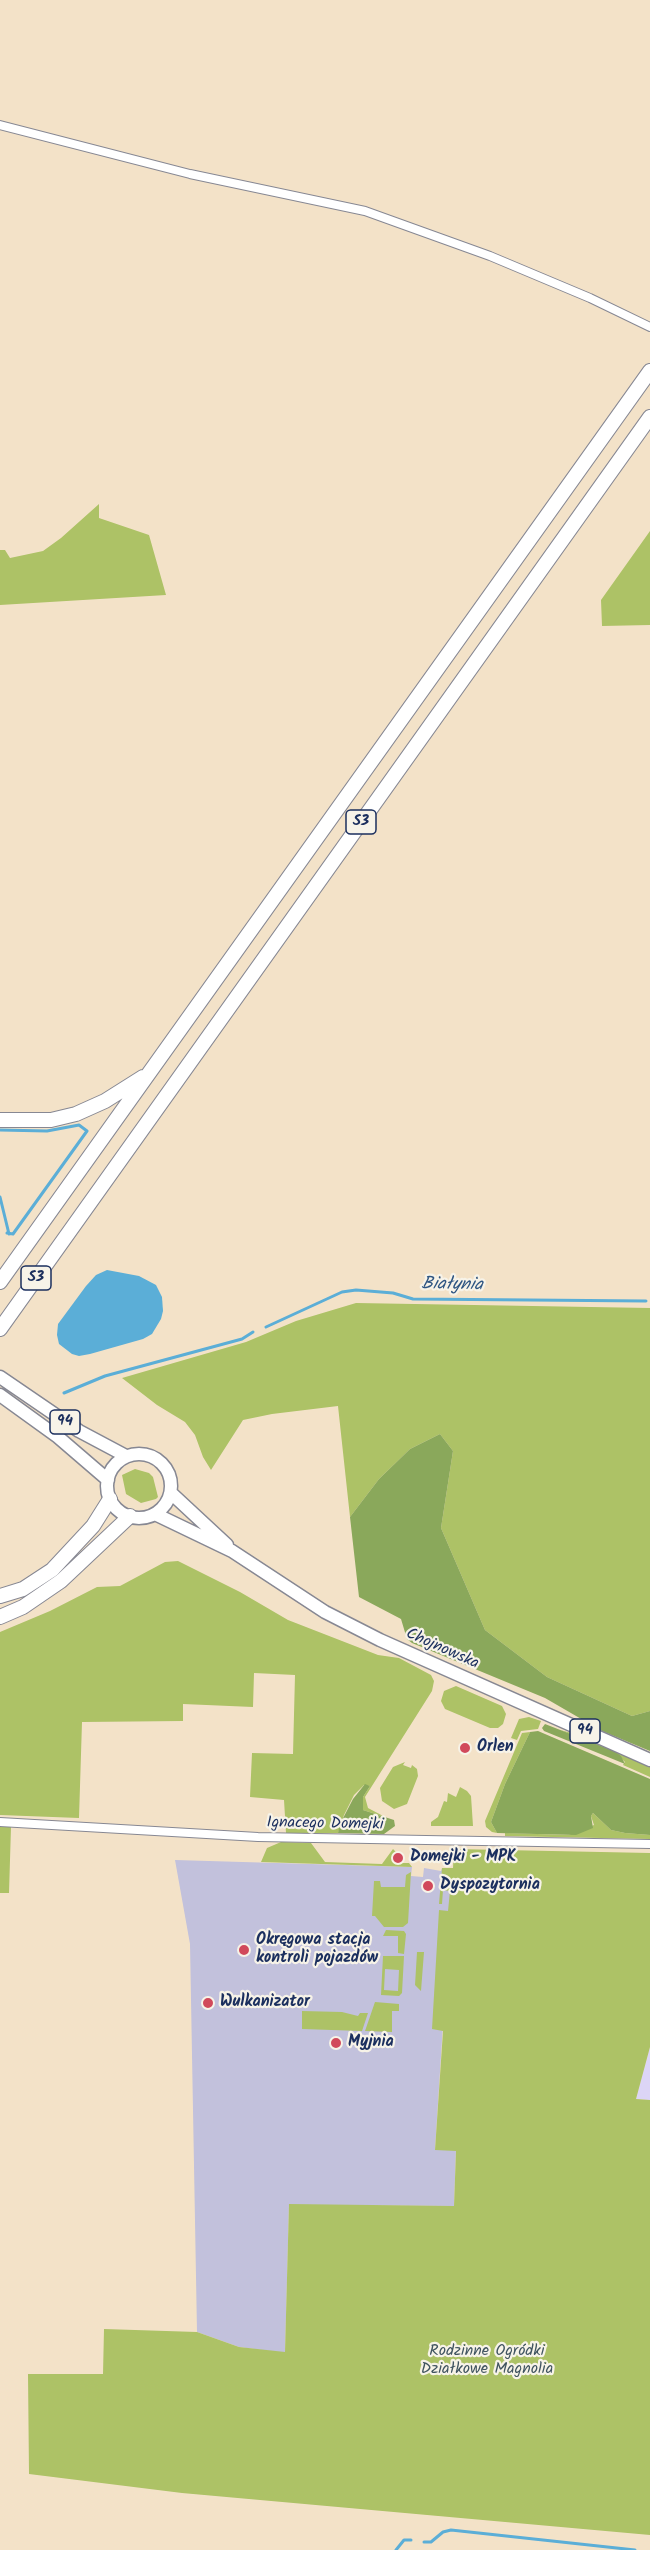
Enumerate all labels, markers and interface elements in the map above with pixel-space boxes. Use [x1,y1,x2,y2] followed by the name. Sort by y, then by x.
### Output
[346,810,376,834] road number: S3
[21,1266,51,1290] road number: S3
[421,1275,483,1297] water label: Białynia
[50,1410,80,1434] road number: 94
[403,1625,481,1675] street label: Chojnowska
[570,1719,600,1743] road number: 94
[477,1738,514,1758] place label: Orlen
[458,1741,472,1755] marker: Orlen
[266,1814,384,1836] street label: Ignacego Domejki
[410,1848,516,1868] place label: Domejki - MPK
[391,1851,405,1865] marker: Domejki - MPK
[440,1876,540,1896] place label: Dyspozytornia
[421,1879,435,1893] marker: Dyspozytornia
[256,1931,378,1969] place label: Okręgowa stacja kontroli pojazdów
[237,1943,251,1957] marker: Okręgowa stacja kontroli pojazdów
[220,1993,310,2013] place label: Wulkanizator
[201,1996,215,2010] marker: Wulkanizator
[348,2033,394,2053] place label: Myjnia
[329,2036,343,2050] marker: Myjnia
[421,2342,553,2380] park label: Rodzinne Ogródki Działkowe Magnolia

